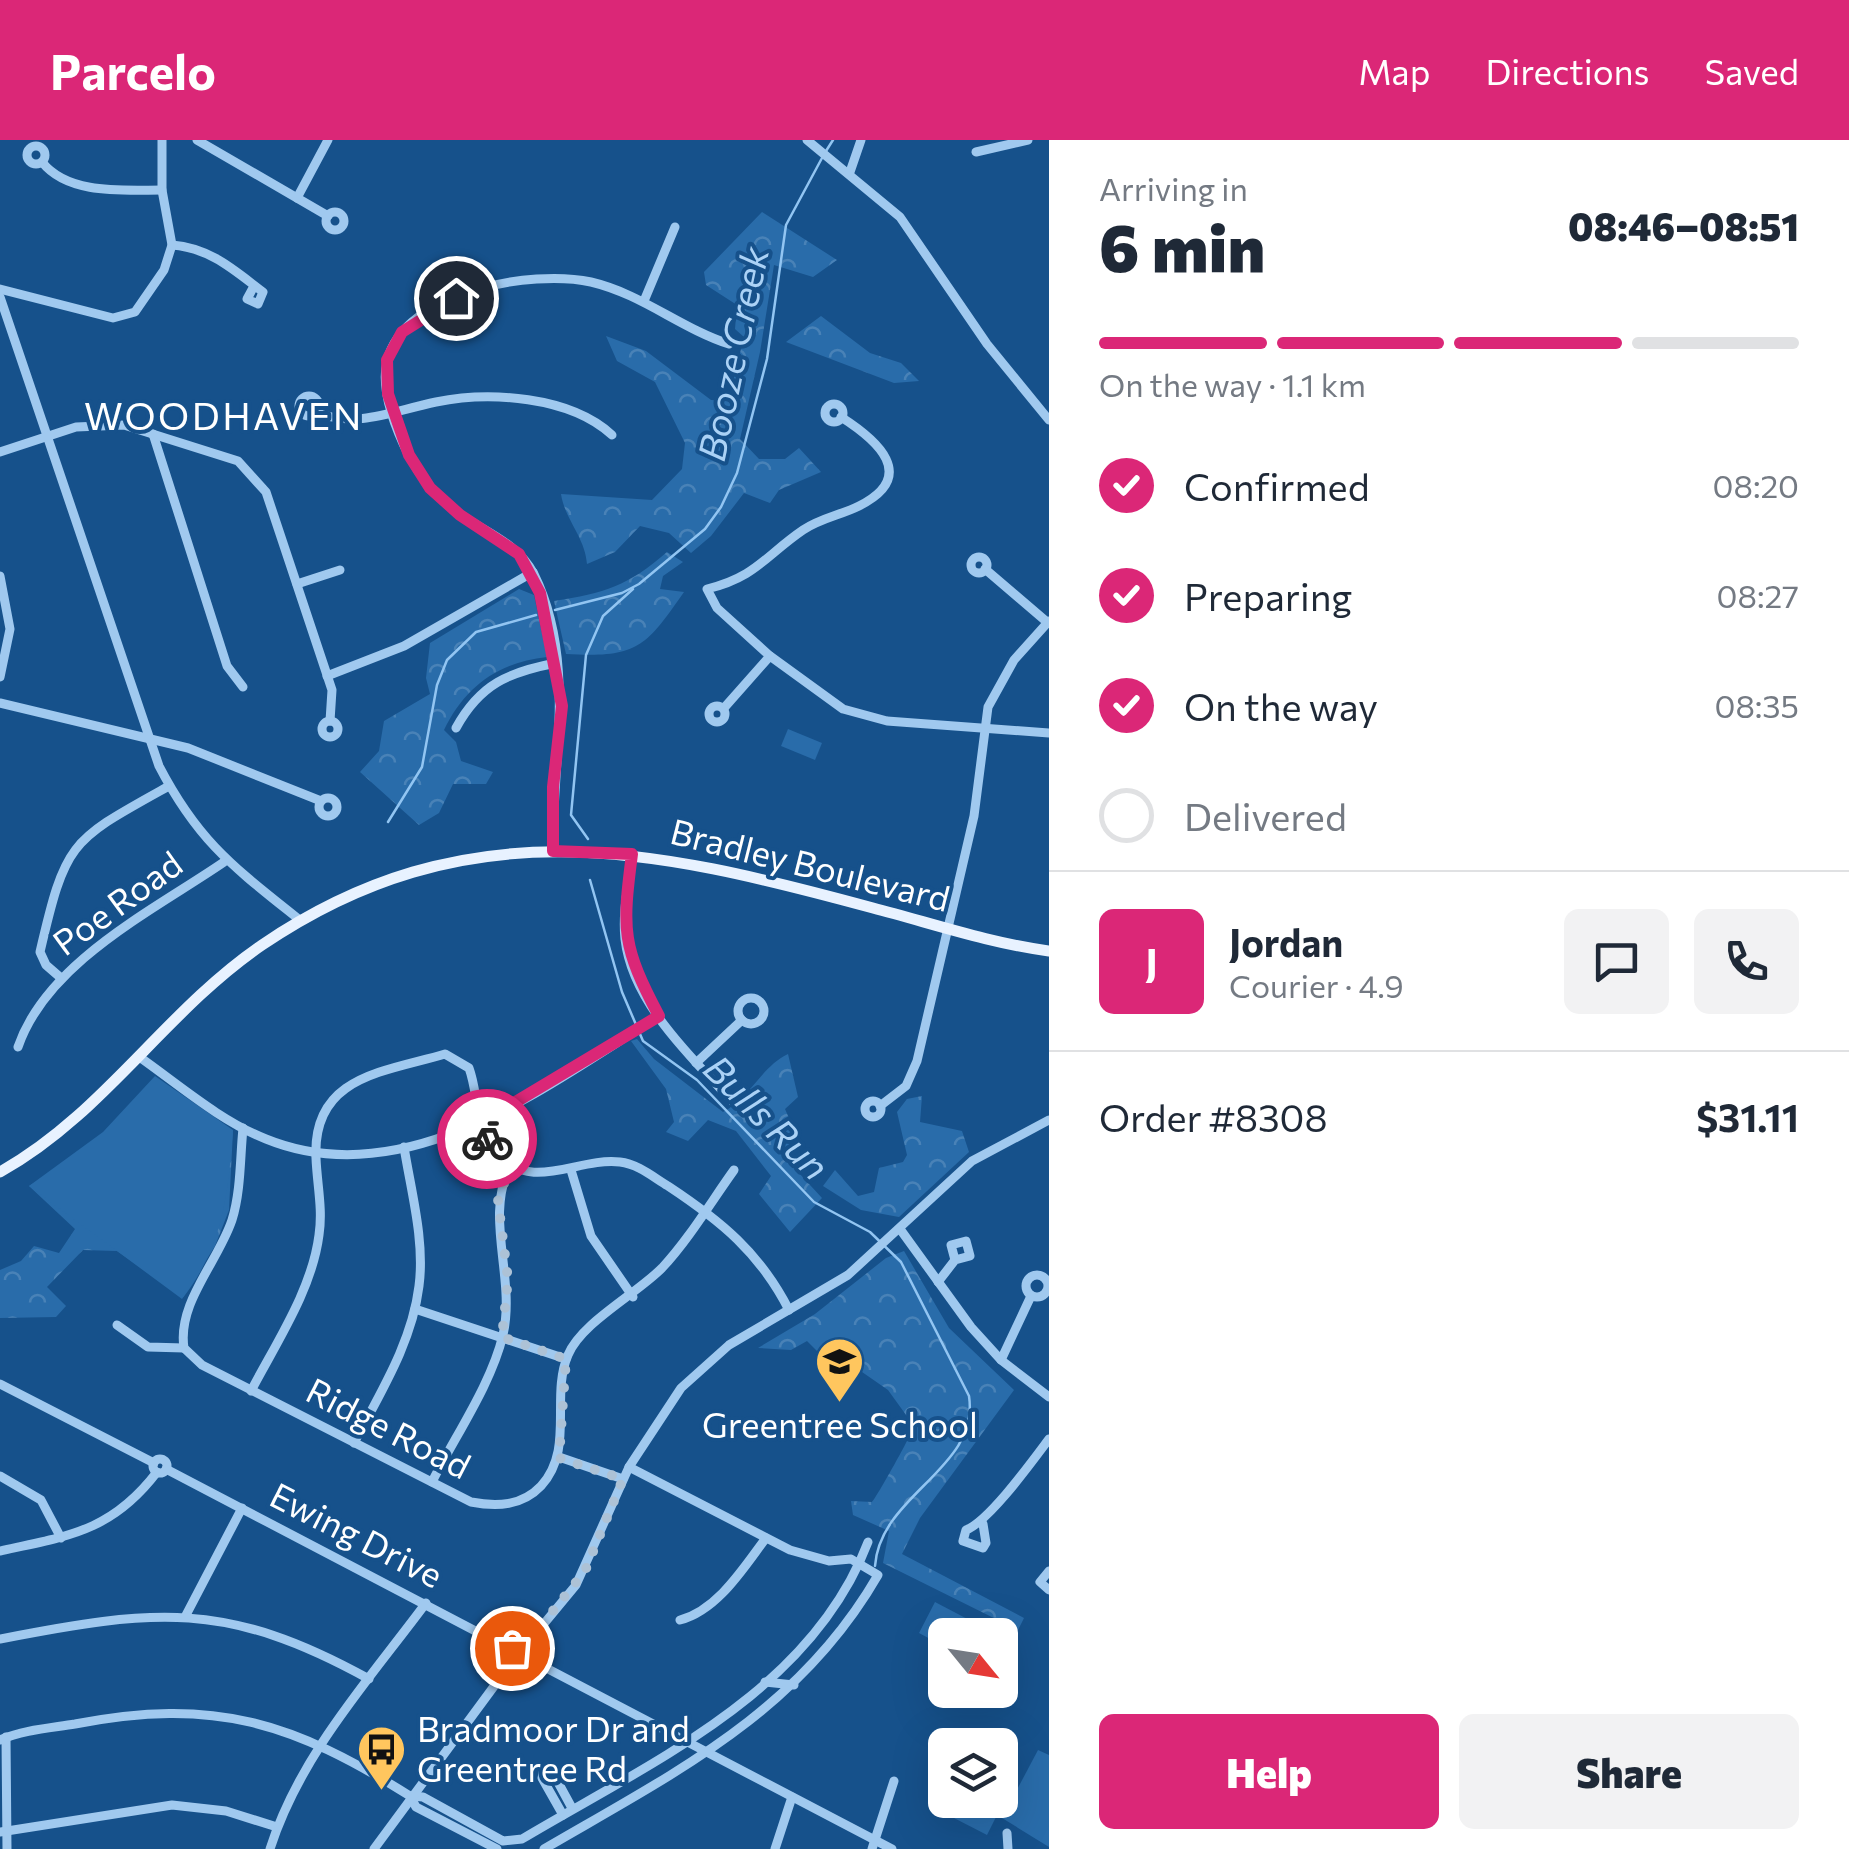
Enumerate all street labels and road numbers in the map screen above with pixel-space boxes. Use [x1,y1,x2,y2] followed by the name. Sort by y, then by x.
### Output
[667,808,955,919] street label: Bradley Boulevard
[44,841,190,963] street label: Poe Road
[300,1367,478,1486] street label: Ridge Road
[264,1472,450,1595] street label: Ewing Drive

